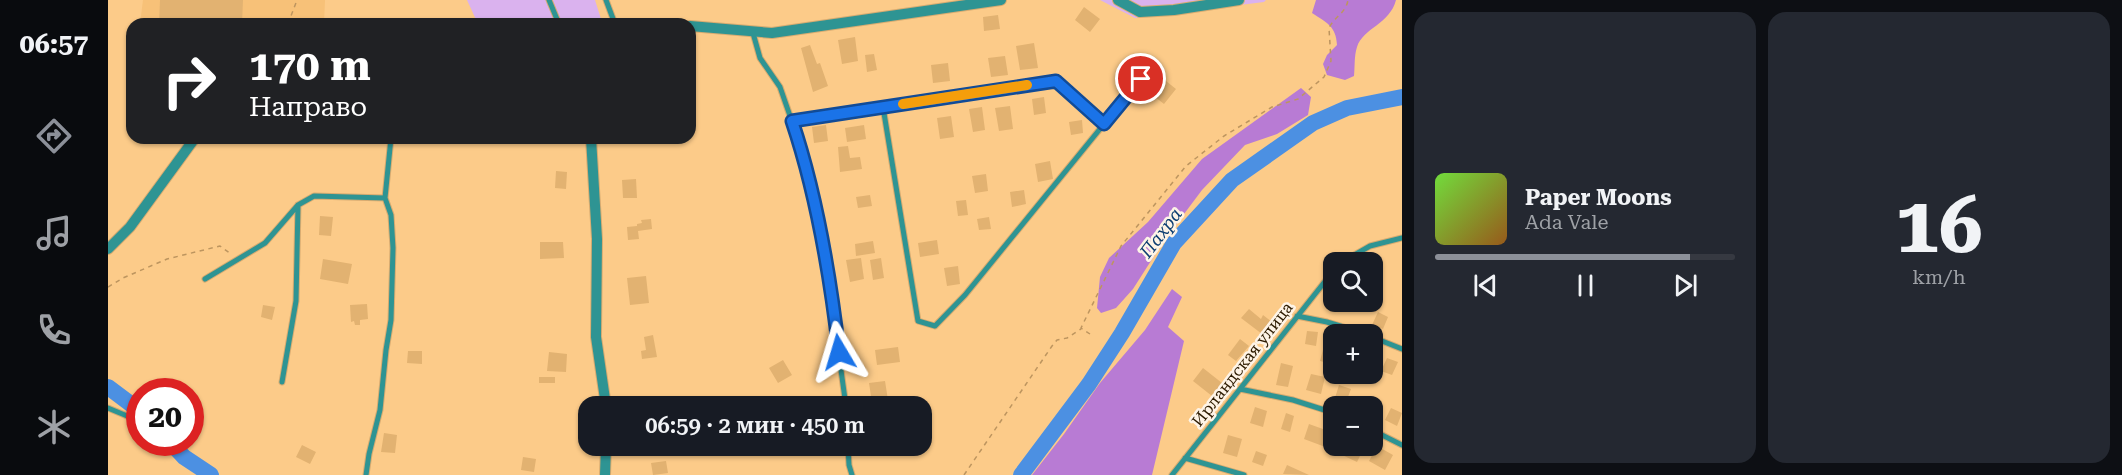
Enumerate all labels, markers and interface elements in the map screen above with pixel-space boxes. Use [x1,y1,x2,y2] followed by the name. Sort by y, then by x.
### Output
[20,28,88,60] text: 06:57
[249,41,371,90] text: 170 m
[150,42,228,120] icon: right
[1115,53,1166,104] pin
[1124,62,1157,95] icon: arrive
[249,91,367,123] text: Направо
[33,115,75,157] icon: directions
[1895,180,1983,271] text: 16
[1525,185,1672,210] text: Paper Moons
[1135,204,1186,262] water label: Пахра
[1525,210,1608,234] text: Ada Vale
[33,212,75,254] icon: music
[1323,252,1383,456] map controls
[1323,252,1383,312] button: search
[1912,265,1966,289] text: km/h
[1469,269,1502,302] icon: previous
[1569,269,1602,302] icon: pause
[1669,269,1702,302] icon: next
[1188,298,1297,430] street label: Ирландская улица
[33,309,75,351] icon: phone
[807,320,871,384] position arrow
[1323,324,1383,384] button: +
[126,378,204,456] speed limit sign: 20
[1323,396,1383,456] button: −
[33,406,75,448] icon: climate
[645,413,865,438] text: 06:59 · 2 мин · 450 m

